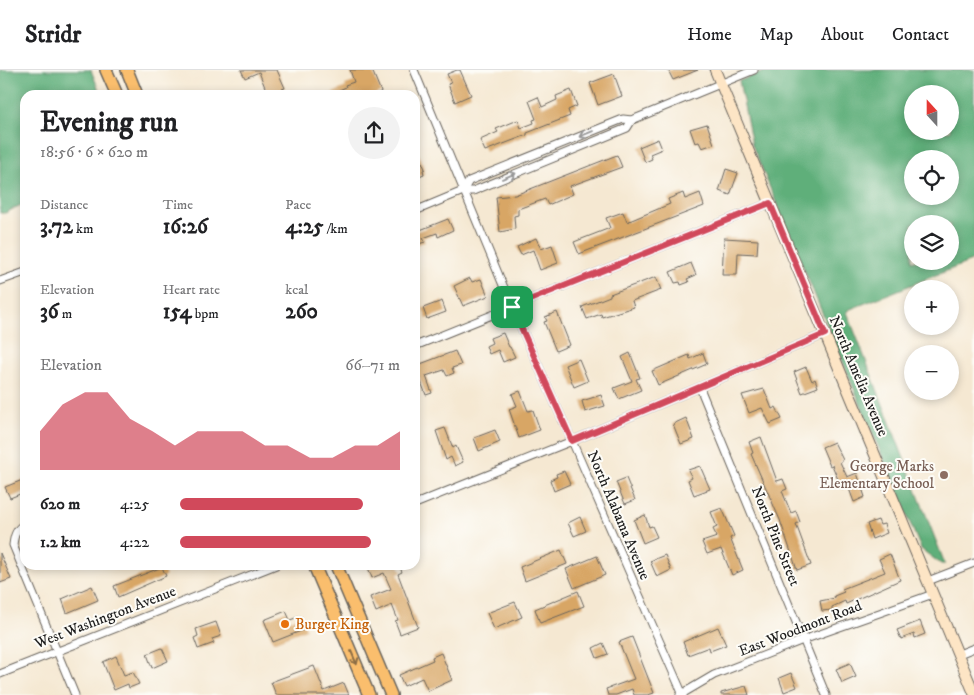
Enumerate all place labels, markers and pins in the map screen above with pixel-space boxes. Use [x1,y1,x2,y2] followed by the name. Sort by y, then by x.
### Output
[491,286,533,328] pin
[819,457,934,493] place label: George Marks Elementary School
[938,469,950,481] marker: George Marks Elementary School
[295,615,370,634] place label: Burger King
[279,618,291,630] marker: Burger King

